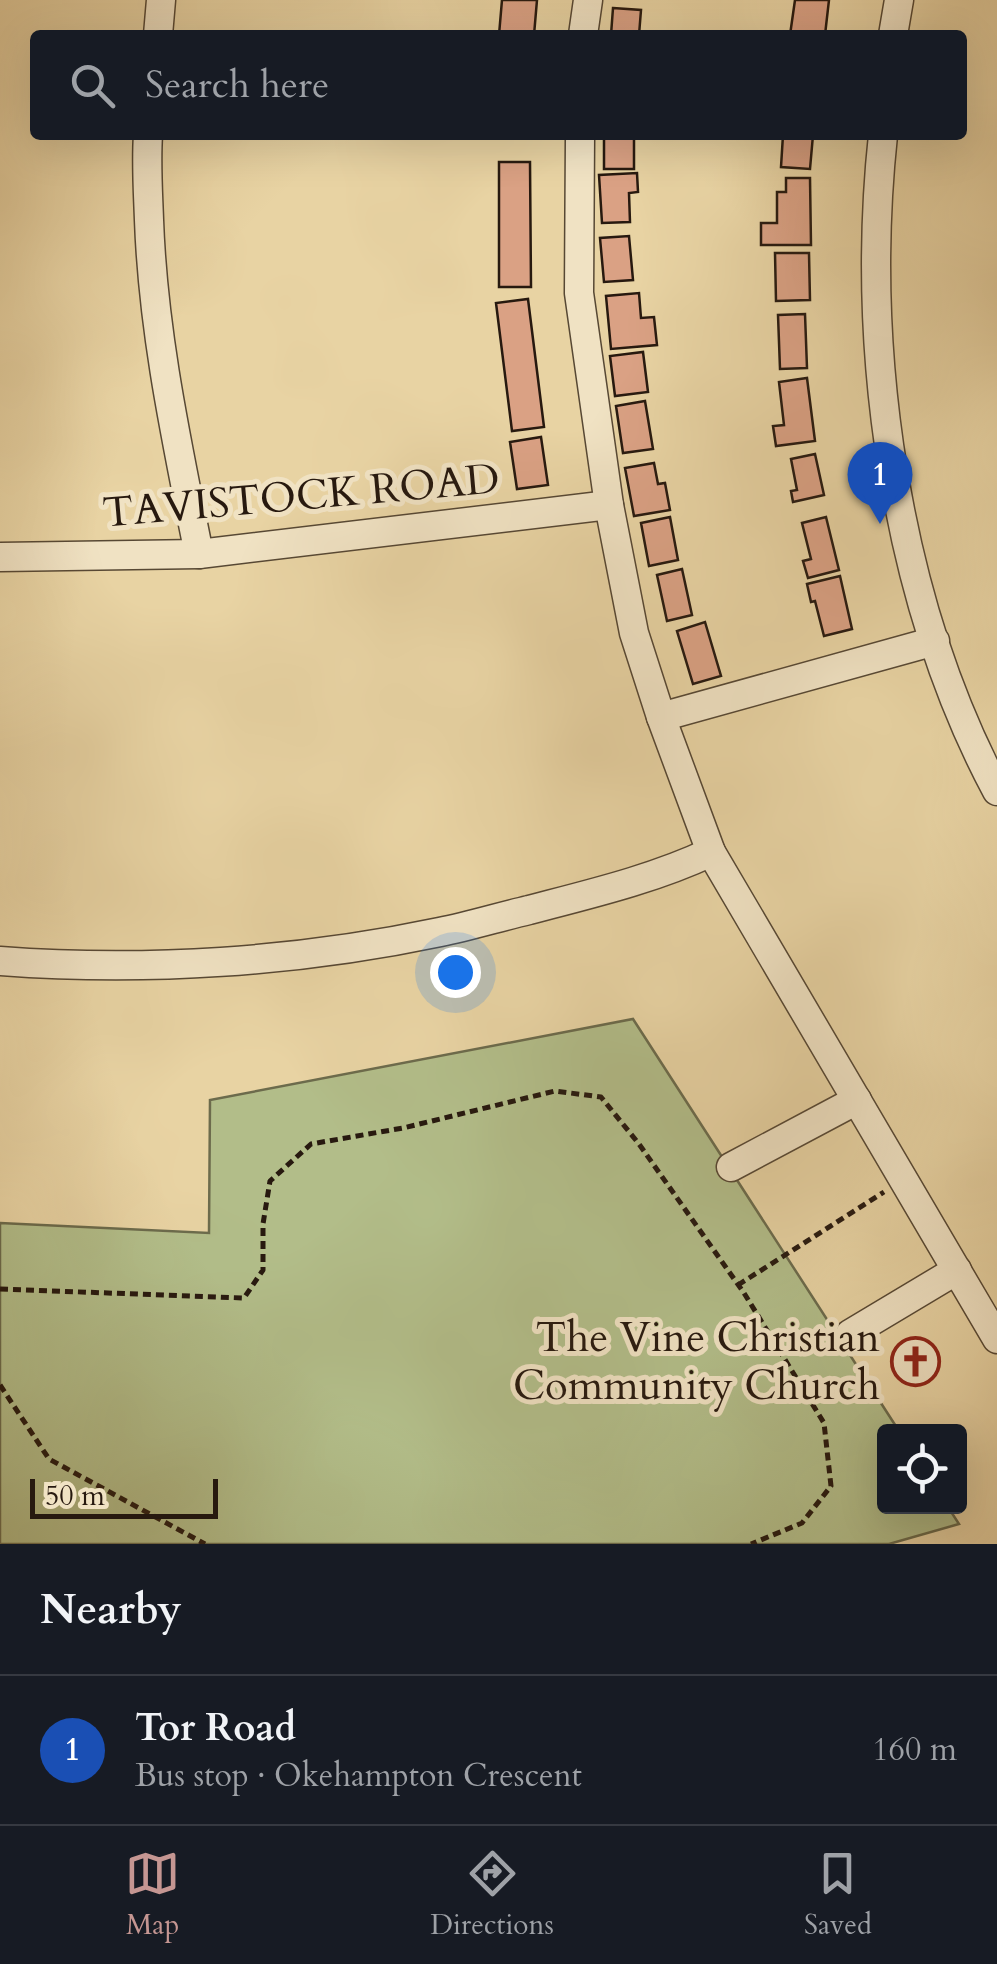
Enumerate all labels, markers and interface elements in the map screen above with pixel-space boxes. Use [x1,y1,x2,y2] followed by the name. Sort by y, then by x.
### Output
[30,30,967,140] search box
[65,58,120,113] icon: search
[145,59,329,111] text: Search here
[848,442,912,524] pin: 1
[100,450,502,542] street label: TAVISTOCK ROAD
[430,947,481,998] your location
[513,1309,880,1414] place label: The Vine Christian Community Church
[889,1335,941,1387] church icon: The Vine Christian Community Church
[877,1424,967,1514] map controls
[877,1424,967,1514] button: locate
[30,1474,218,1518] scale bar
[45,1477,105,1515] text: 50 m
[40,1581,182,1638] text: Nearby
[135,1702,296,1754] text: Tor Road
[64,1728,81,1772] text: 1
[872,1728,957,1772] text: 160 m
[135,1754,582,1798] text: Bus stop · Okehampton Crescent
[125,1846,180,1944] tab: Map
[430,1846,554,1944] tab: Directions
[804,1846,872,1944] tab: Saved

